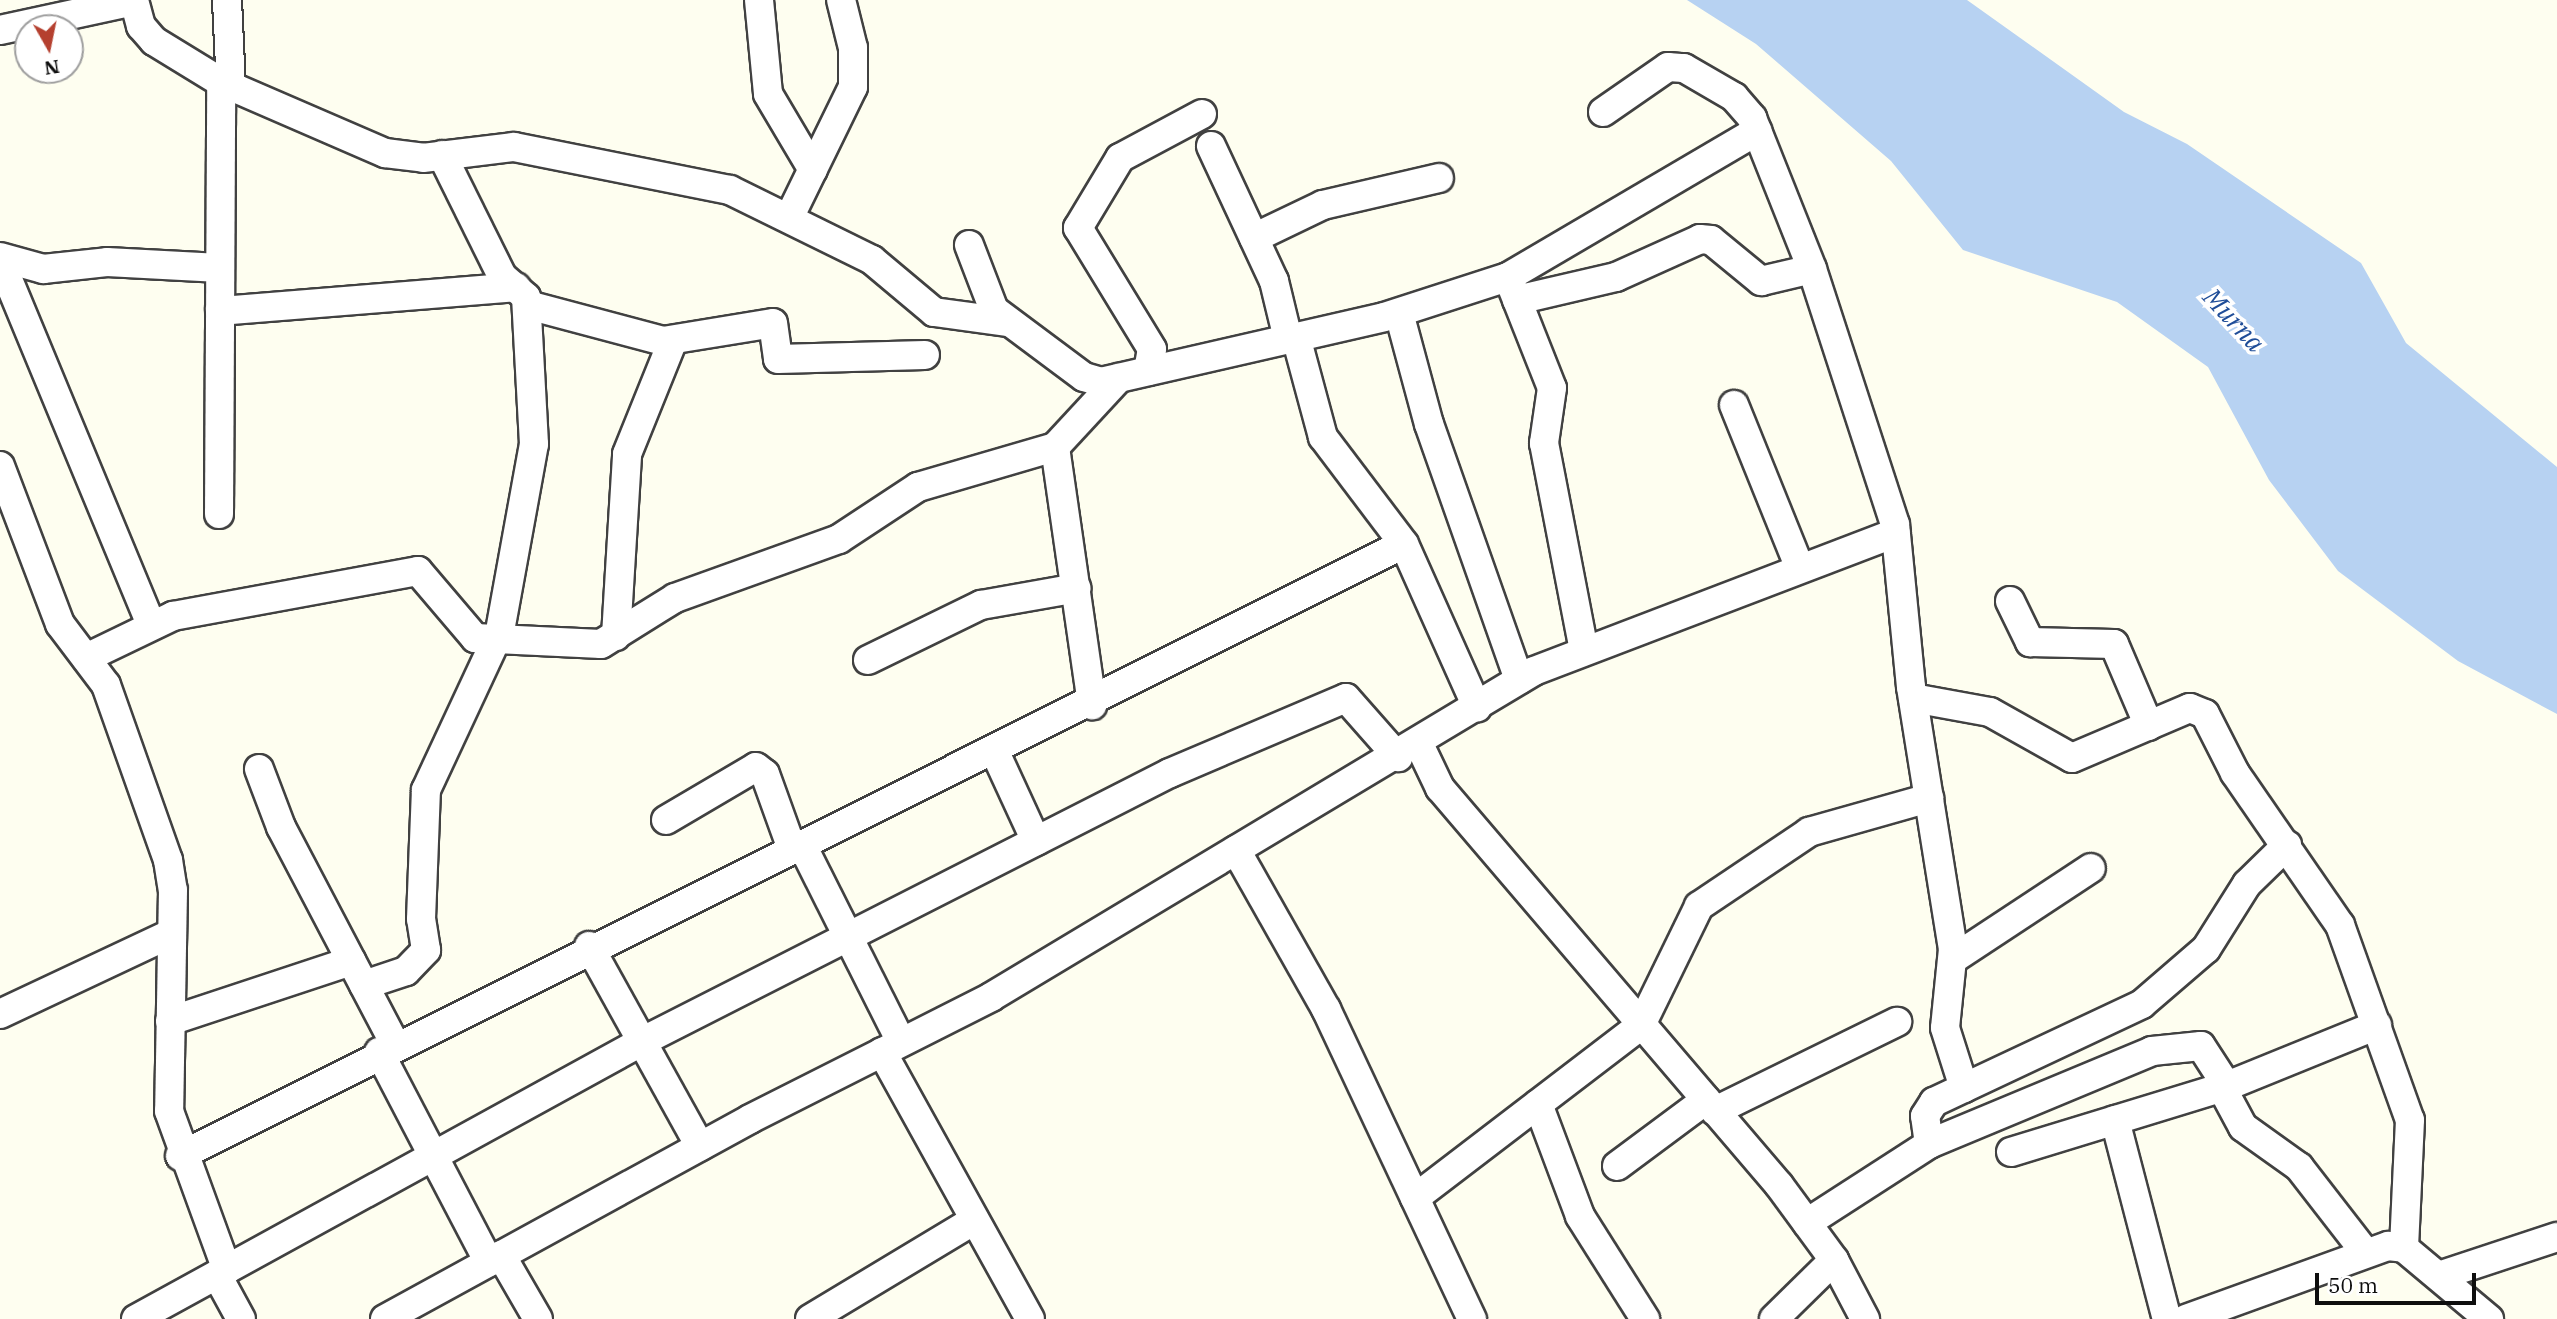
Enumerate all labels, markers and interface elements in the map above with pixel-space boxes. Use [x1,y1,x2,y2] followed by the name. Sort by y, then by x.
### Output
[14,14,84,84] north arrow
[43,55,61,81] text: N
[2197,282,2271,358] water label: Murna
[2319,1260,2480,1304] scale bar
[2328,1271,2378,1299] text: 50 m

